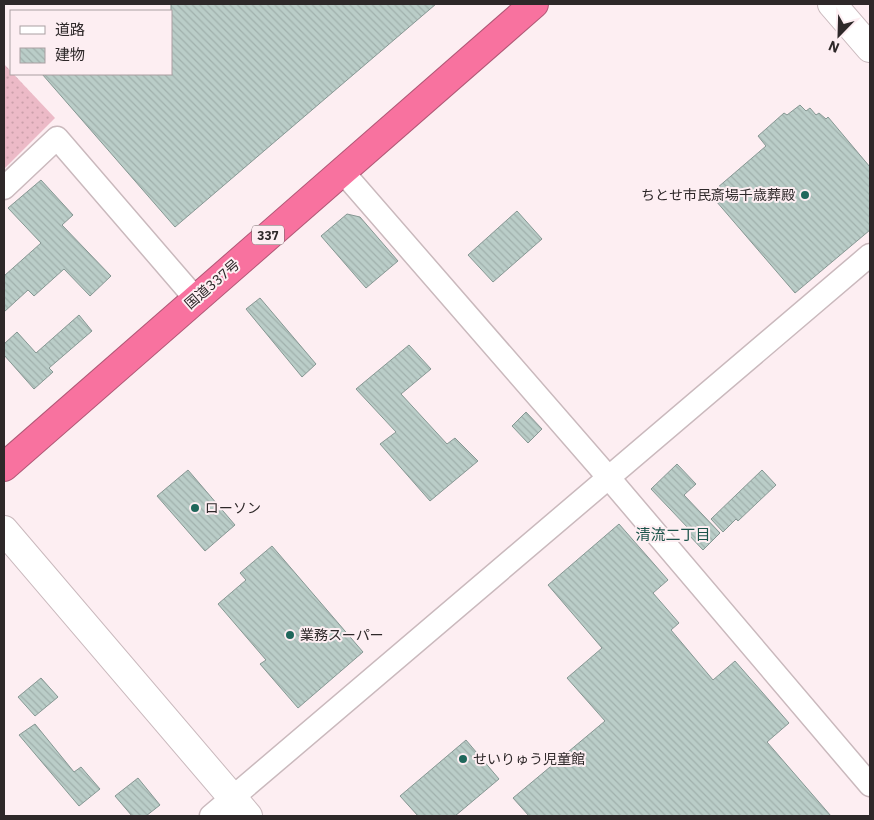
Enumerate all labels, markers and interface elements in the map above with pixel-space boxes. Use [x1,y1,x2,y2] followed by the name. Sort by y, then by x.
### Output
[10,10,172,75] legend
[814,10,864,60] north arrow
[55,20,85,39] text: 道路
[826,37,842,57] text: N
[55,45,85,64] text: 建物
[641,186,795,204] place label: ちとせ市民斎場千歳葬殿
[799,189,811,201] marker: ちとせ市民斎場千歳葬殿
[252,226,284,244] road number: 337
[181,255,243,313] street label: 国道337号
[205,499,261,517] place label: ローソン
[189,502,201,514] marker: ローソン
[635,525,711,544] district label: 清流二丁目
[300,626,384,644] place label: 業務スーパー
[284,629,296,641] marker: 業務スーパー
[473,750,585,768] place label: せいりゅう児童館
[457,753,469,765] marker: せいりゅう児童館

